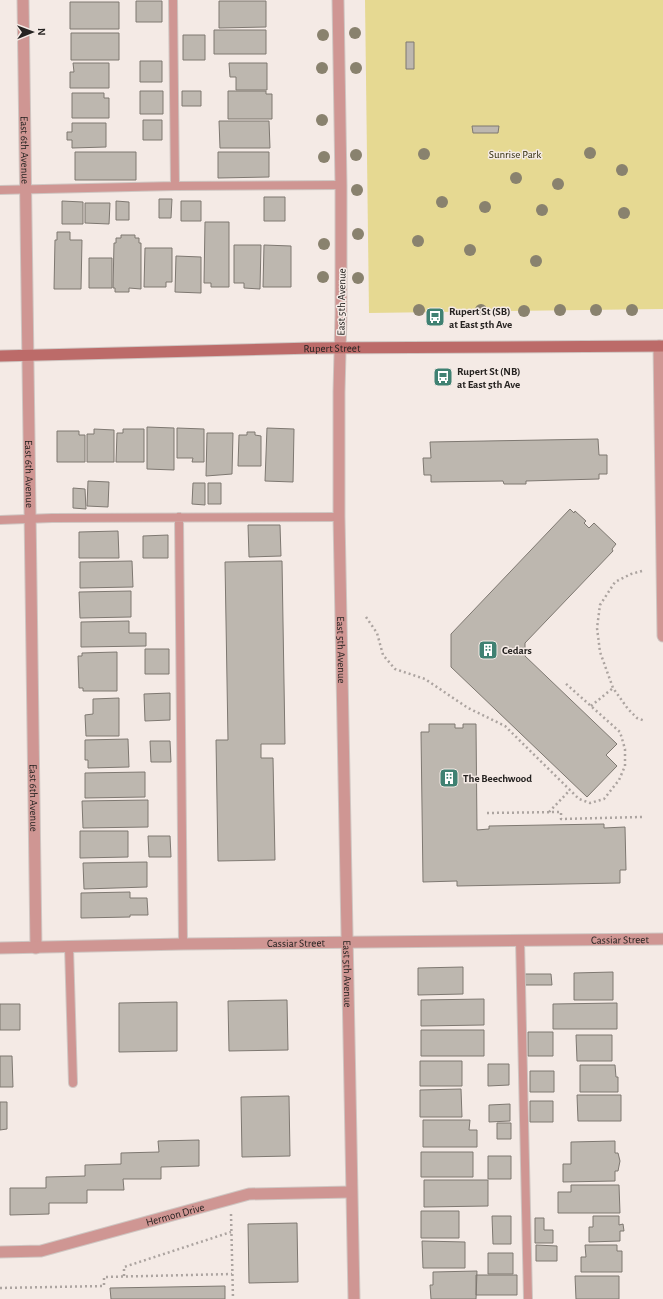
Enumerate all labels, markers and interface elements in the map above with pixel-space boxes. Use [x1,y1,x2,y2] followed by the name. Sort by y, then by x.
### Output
[12,12,52,52] north arrow
[36,28,47,36] text: N
[19,116,31,184] street label: East 6th Avenue
[489,149,541,160] park label: Sunrise Park
[335,268,348,336] street label: East 5th Avenue
[424,306,446,328] bus stop icon: Rupert St (SB) at East 5th Ave
[449,306,512,330] place label: Rupert St (SB) at East 5th Ave
[303,343,361,354] street label: Rupert Street
[432,366,454,388] bus stop icon: Rupert St (NB) at East 5th Ave
[457,366,521,390] place label: Rupert St (NB) at East 5th Ave
[23,440,35,508] street label: East 6th Avenue
[335,616,347,684] street label: East 5th Avenue
[477,639,499,661] building icon: Cedars
[502,645,532,656] place label: Cedars
[27,764,39,832] street label: East 6th Avenue
[438,767,460,789] building icon: The Beechwood
[463,773,532,784] place label: The Beechwood
[591,934,649,946] street label: Cassiar Street
[267,938,325,949] street label: Cassiar Street
[341,940,353,1008] street label: East 5th Avenue
[145,1201,206,1228] street label: Hermon Drive

